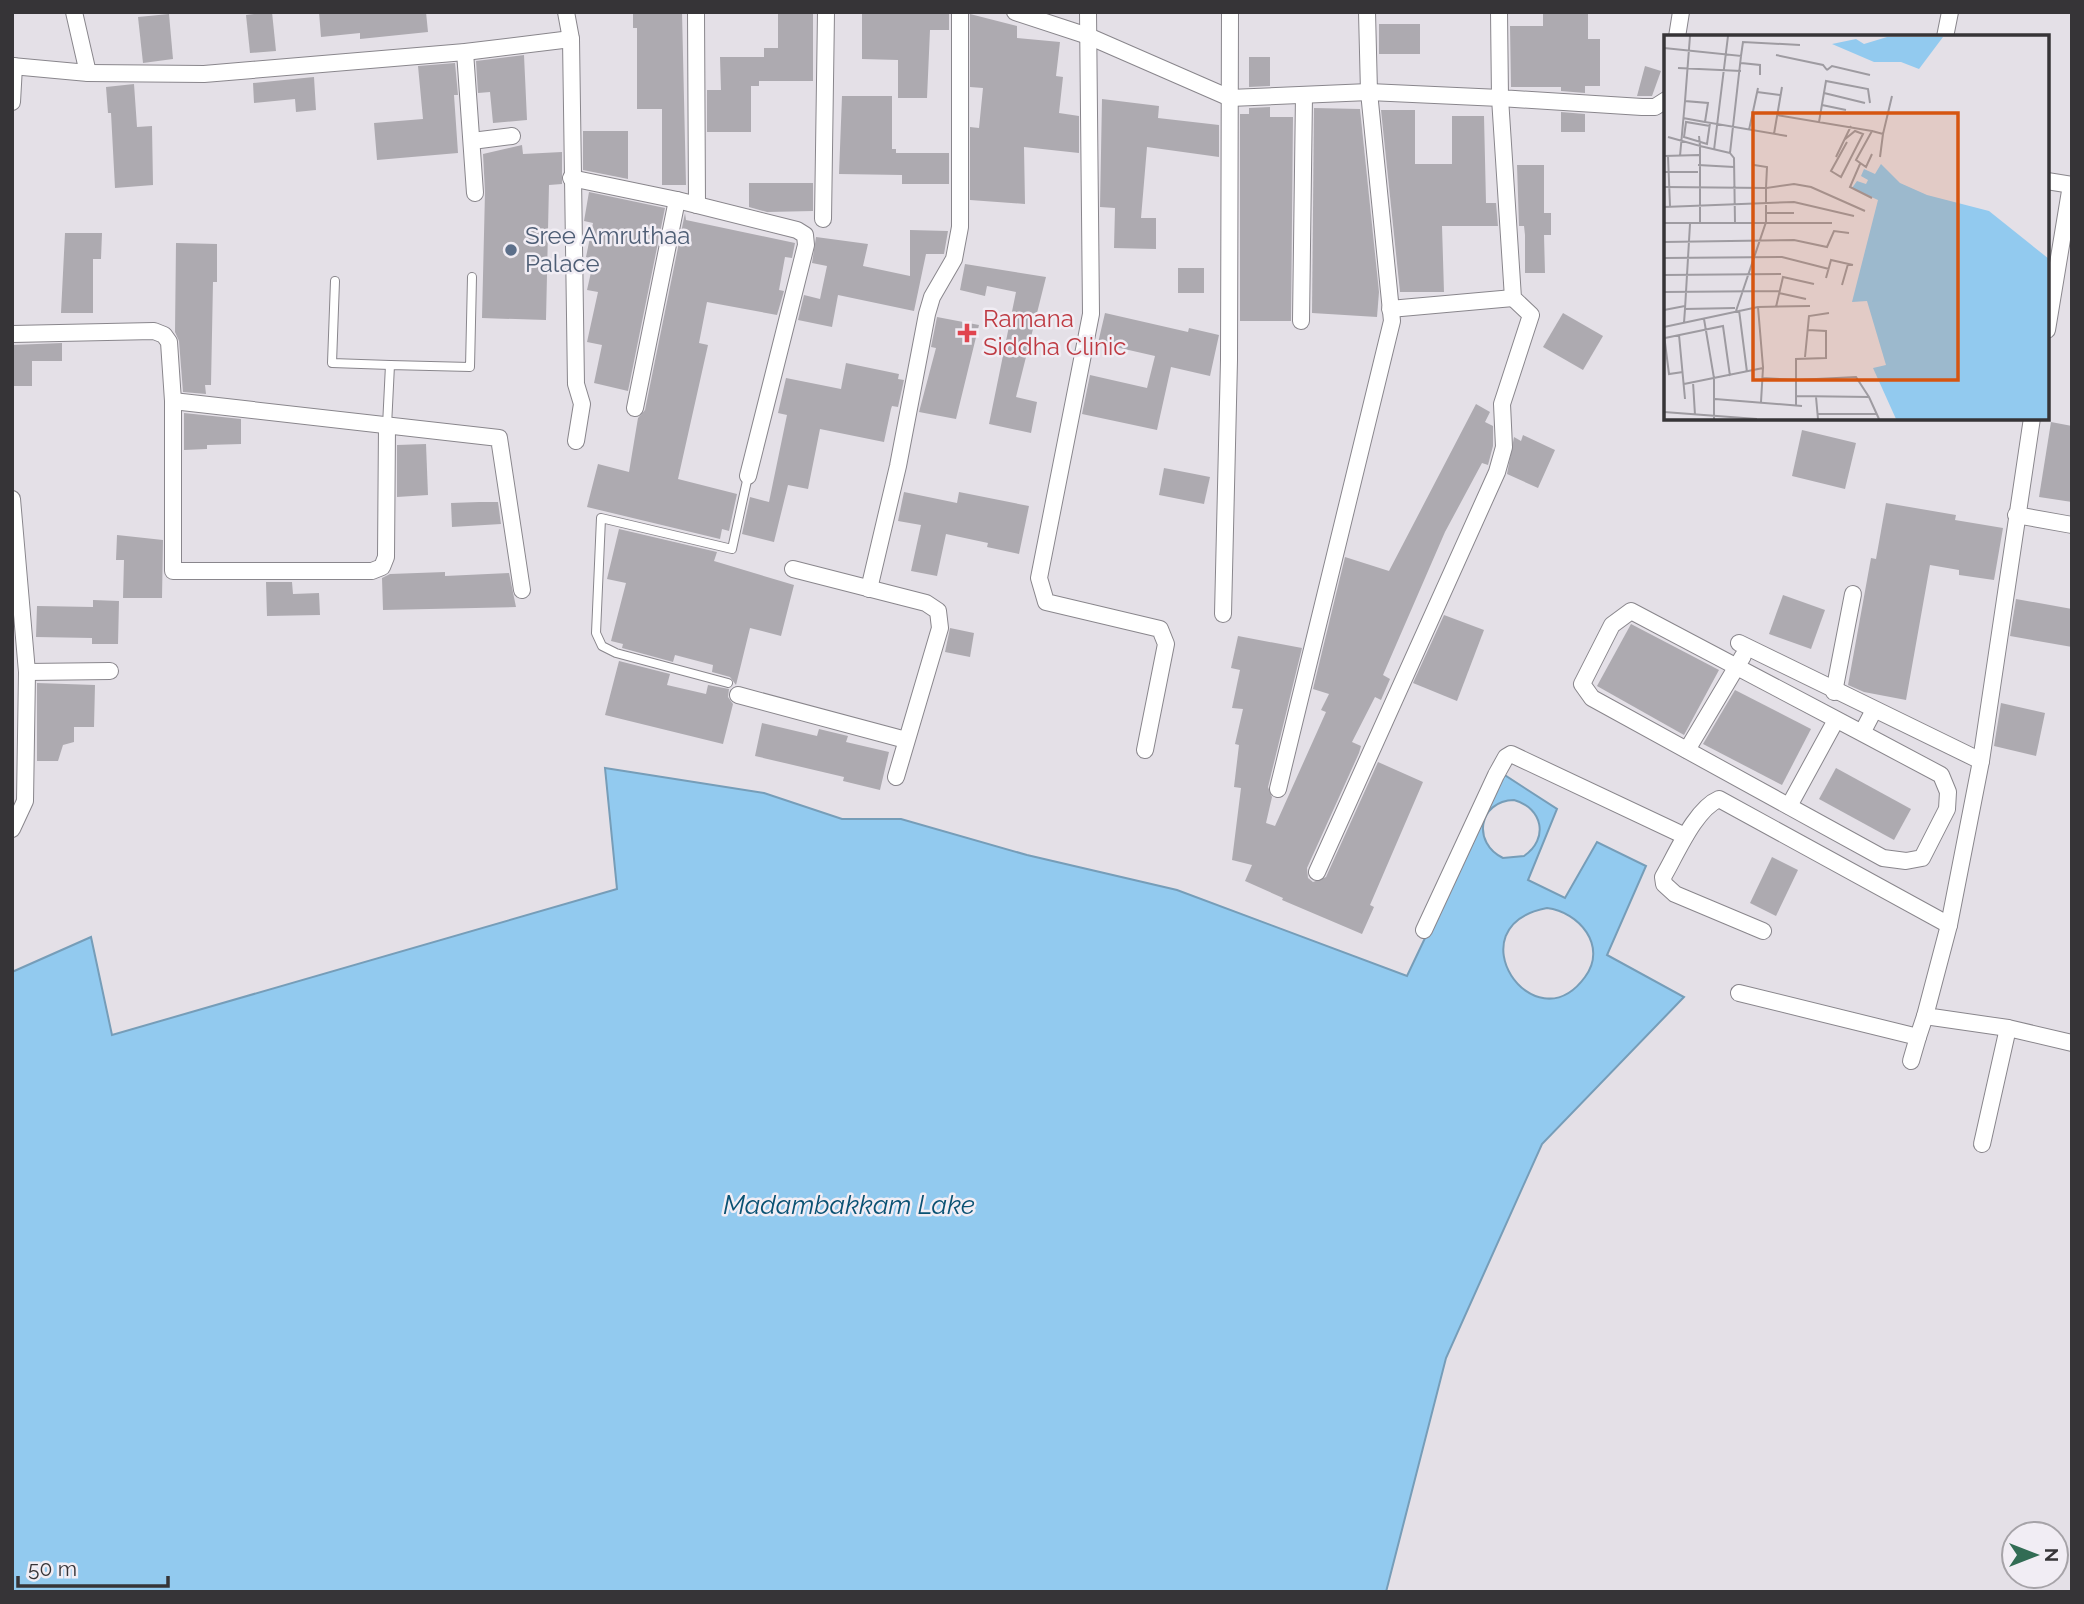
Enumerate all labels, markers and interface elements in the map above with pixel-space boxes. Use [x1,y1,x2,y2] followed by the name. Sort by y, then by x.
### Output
[1664,35,2049,420] inset map
[525,221,690,278] place label: Sree Amruthaa Palace
[503,242,519,258] marker: Sree Amruthaa Palace
[983,304,1126,361] place label: Ramana Siddha Clinic
[957,323,977,343] marker: Ramana Siddha Clinic
[723,1190,975,1220] water label: Madambakkam Lake
[2000,1520,2070,1590] north arrow
[18,1544,168,1588] scale bar
[2041,1548,2063,1562] text: N
[28,1556,77,1581] text: 50 m

